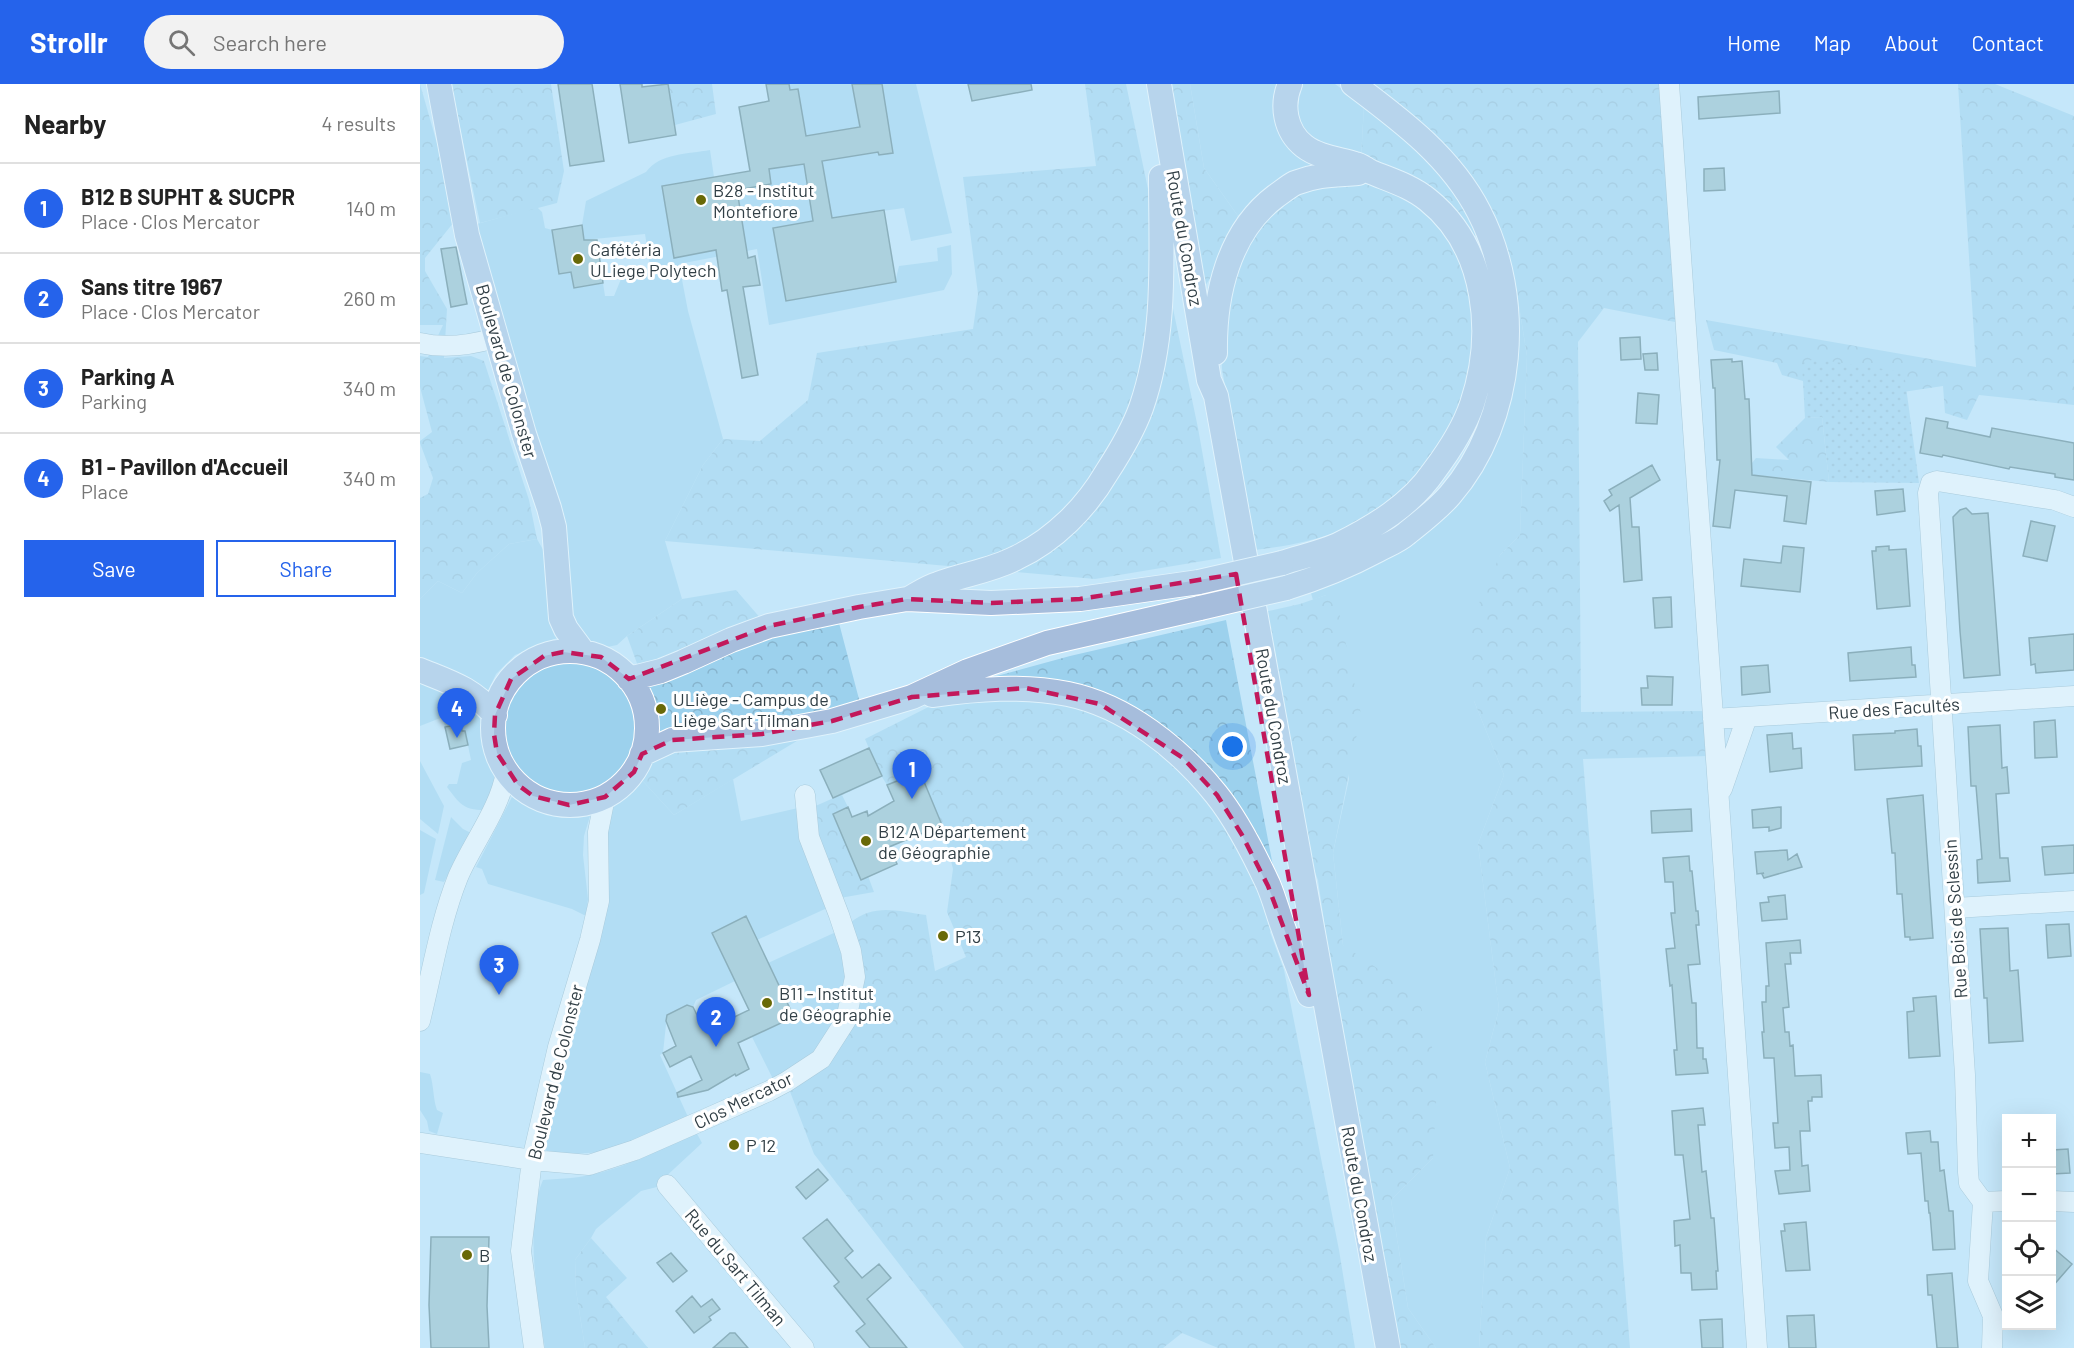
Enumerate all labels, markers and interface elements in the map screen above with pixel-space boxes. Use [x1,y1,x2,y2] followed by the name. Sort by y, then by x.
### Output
[144,15,564,69] search box
[30,25,108,59] text: Strollr
[165,26,198,59] icon: search
[213,29,327,55] text: Search here
[1727,30,1781,55] text: Home
[1814,30,1851,55] text: Map
[1884,30,1939,55] text: About
[1972,30,2044,55] text: Contact
[24,108,106,139] text: Nearby
[321,111,396,135] text: 4 results
[1162,168,1208,308] street label: Route du Condroz
[713,179,815,222] place label: B28 - Institut Montefiore
[81,183,295,209] text: B12 B SUPHT & SUCPR
[694,193,708,207] marker: B28 - Institut Montefiore
[40,196,47,220] text: 1
[346,196,396,220] text: 140 m
[81,209,260,233] text: Place · Clos Mercator
[590,238,716,281] place label: Cafétéria ULiege Polytech
[571,252,585,266] marker: Cafétéria ULiege Polytech
[81,273,222,299] text: Sans titre 1967
[472,281,543,461] street label: Boulevard de Colonster
[38,286,49,310] text: 2
[343,286,396,310] text: 260 m
[81,299,260,323] text: Place · Clos Mercator
[81,363,175,389] text: Parking A
[38,376,49,400] text: 3
[343,376,396,400] text: 340 m
[81,389,147,413] text: Parking
[81,453,288,479] text: B1 - Pavillon d'Accueil
[37,466,50,490] text: 4
[343,466,396,490] text: 340 m
[81,479,129,503] text: Place
[24,540,204,597] button: Save
[216,540,396,597] button: Share
[1251,646,1297,786] street label: Route du Condroz
[438,688,477,738] pin: 4
[673,688,829,731] place label: ULiège - Campus de Liège Sart Tilman
[1828,692,1960,724] street label: Rue des Facultés
[654,702,668,716] marker: ULiège - Campus de Liège Sart Tilman
[1218,732,1247,761] your location
[892,750,932,799] pin: 1
[878,820,1027,863] place label: B12 A Département de Géographie
[859,834,873,848] marker: B12 A Département de Géographie
[1938,839,1972,999] street label: Rue Bois de Sclessin
[955,925,981,947] place label: P13
[936,929,950,943] marker: P13
[480,946,518,995] pin: 3
[523,982,588,1162] street label: Boulevard de Colonster
[779,982,892,1025] place label: B11 - Institut de Géographie
[760,996,774,1010] marker: B11 - Institut de Géographie
[696,998,736,1047] pin: 2
[690,1066,796,1133] street label: Clos Mercator
[2002,1114,2056,1330] map controls
[2002,1114,2056,1168] button: +
[1337,1124,1383,1264] street label: Route du Condroz
[746,1134,776,1156] place label: P 12
[727,1138,741,1152] marker: P 12
[2002,1168,2056,1222] button: −
[681,1204,791,1330] street label: Rue du Sart Tilman
[2002,1222,2056,1276] button: locate
[479,1244,490,1266] place label: B
[460,1248,474,1262] marker: B
[2002,1276,2056,1330] button: layers

